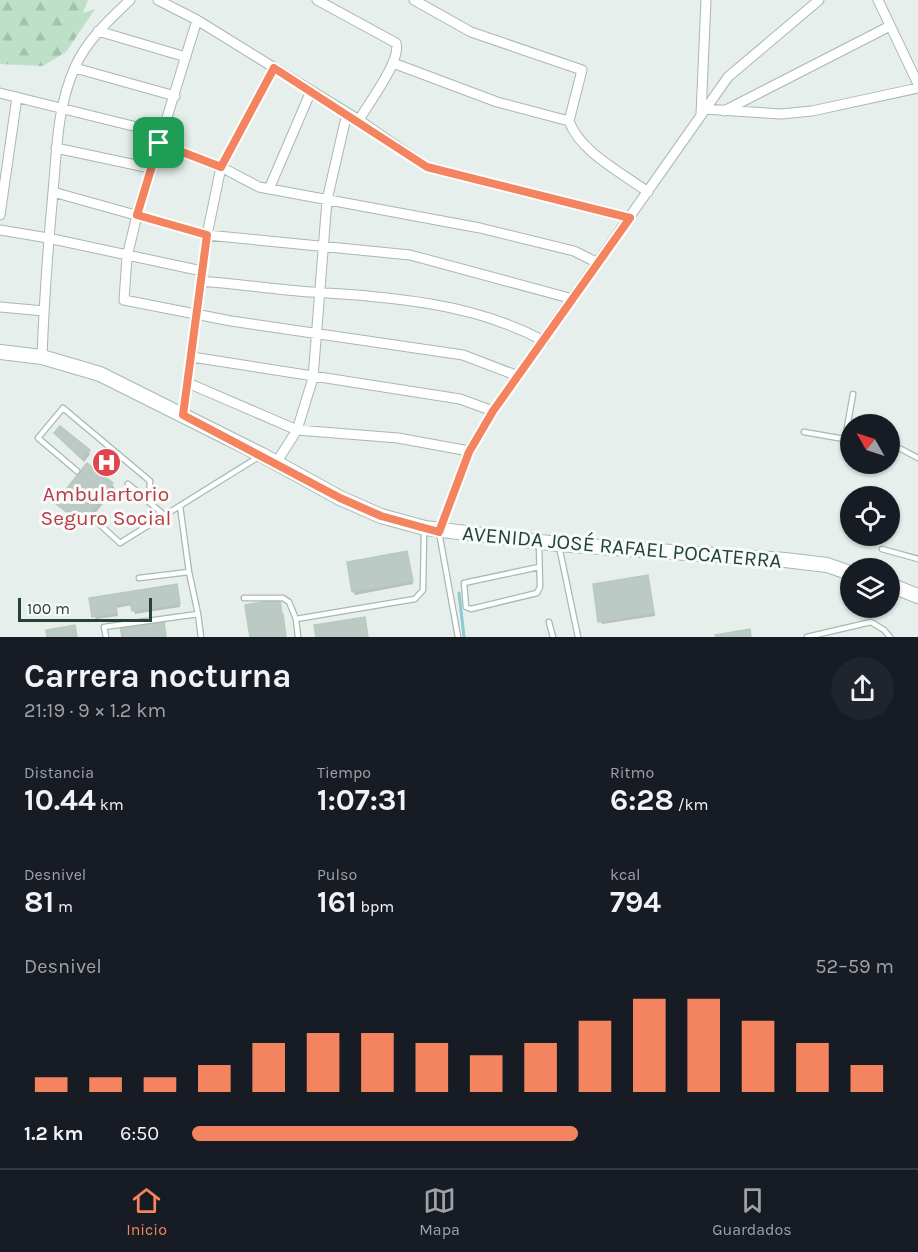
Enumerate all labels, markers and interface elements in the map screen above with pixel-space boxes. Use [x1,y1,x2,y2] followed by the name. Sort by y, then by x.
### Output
[133,117,184,168] pin
[142,126,175,159] icon: arrive
[840,414,900,474] north arrow
[840,414,900,618] map controls
[90,447,122,479] hospital icon: Ambulartorio Seguro Social
[41,482,171,530] place label: Ambulartorio Seguro Social
[840,486,900,546] button: locate
[461,521,783,573] street label: AVENIDA JOSÉ RAFAEL POCATERRA
[840,558,900,618] button: layers
[18,595,152,622] scale bar
[27,599,70,618] text: 100 m
[24,657,291,695] text: Carrera nocturna
[831,657,894,720] button: share
[24,699,166,722] text: 21:19 · 9 × 1.2 km
[24,763,94,782] text: Distancia
[317,763,371,782] text: Tiempo
[610,763,654,782] text: Ritmo
[24,782,96,818] text: 10.44
[317,782,407,818] text: 1:07:31
[610,782,674,818] text: 6:28
[96,795,124,814] text: km
[674,795,709,814] text: /km
[24,865,86,884] text: Desnivel
[317,865,357,884] text: Pulso
[610,865,641,884] text: kcal
[24,884,54,920] text: 81
[317,884,357,920] text: 161
[610,884,661,920] text: 794
[54,897,73,916] text: m
[357,897,394,916] text: bpm
[24,955,102,978] text: Desnivel
[815,955,894,978] text: 52–59 m
[24,1122,83,1145] text: 1.2 km
[120,1122,159,1145] text: 6:50
[126,1184,167,1239] tab: Inicio
[419,1184,460,1239] tab: Mapa
[712,1184,792,1239] tab: Guardados

